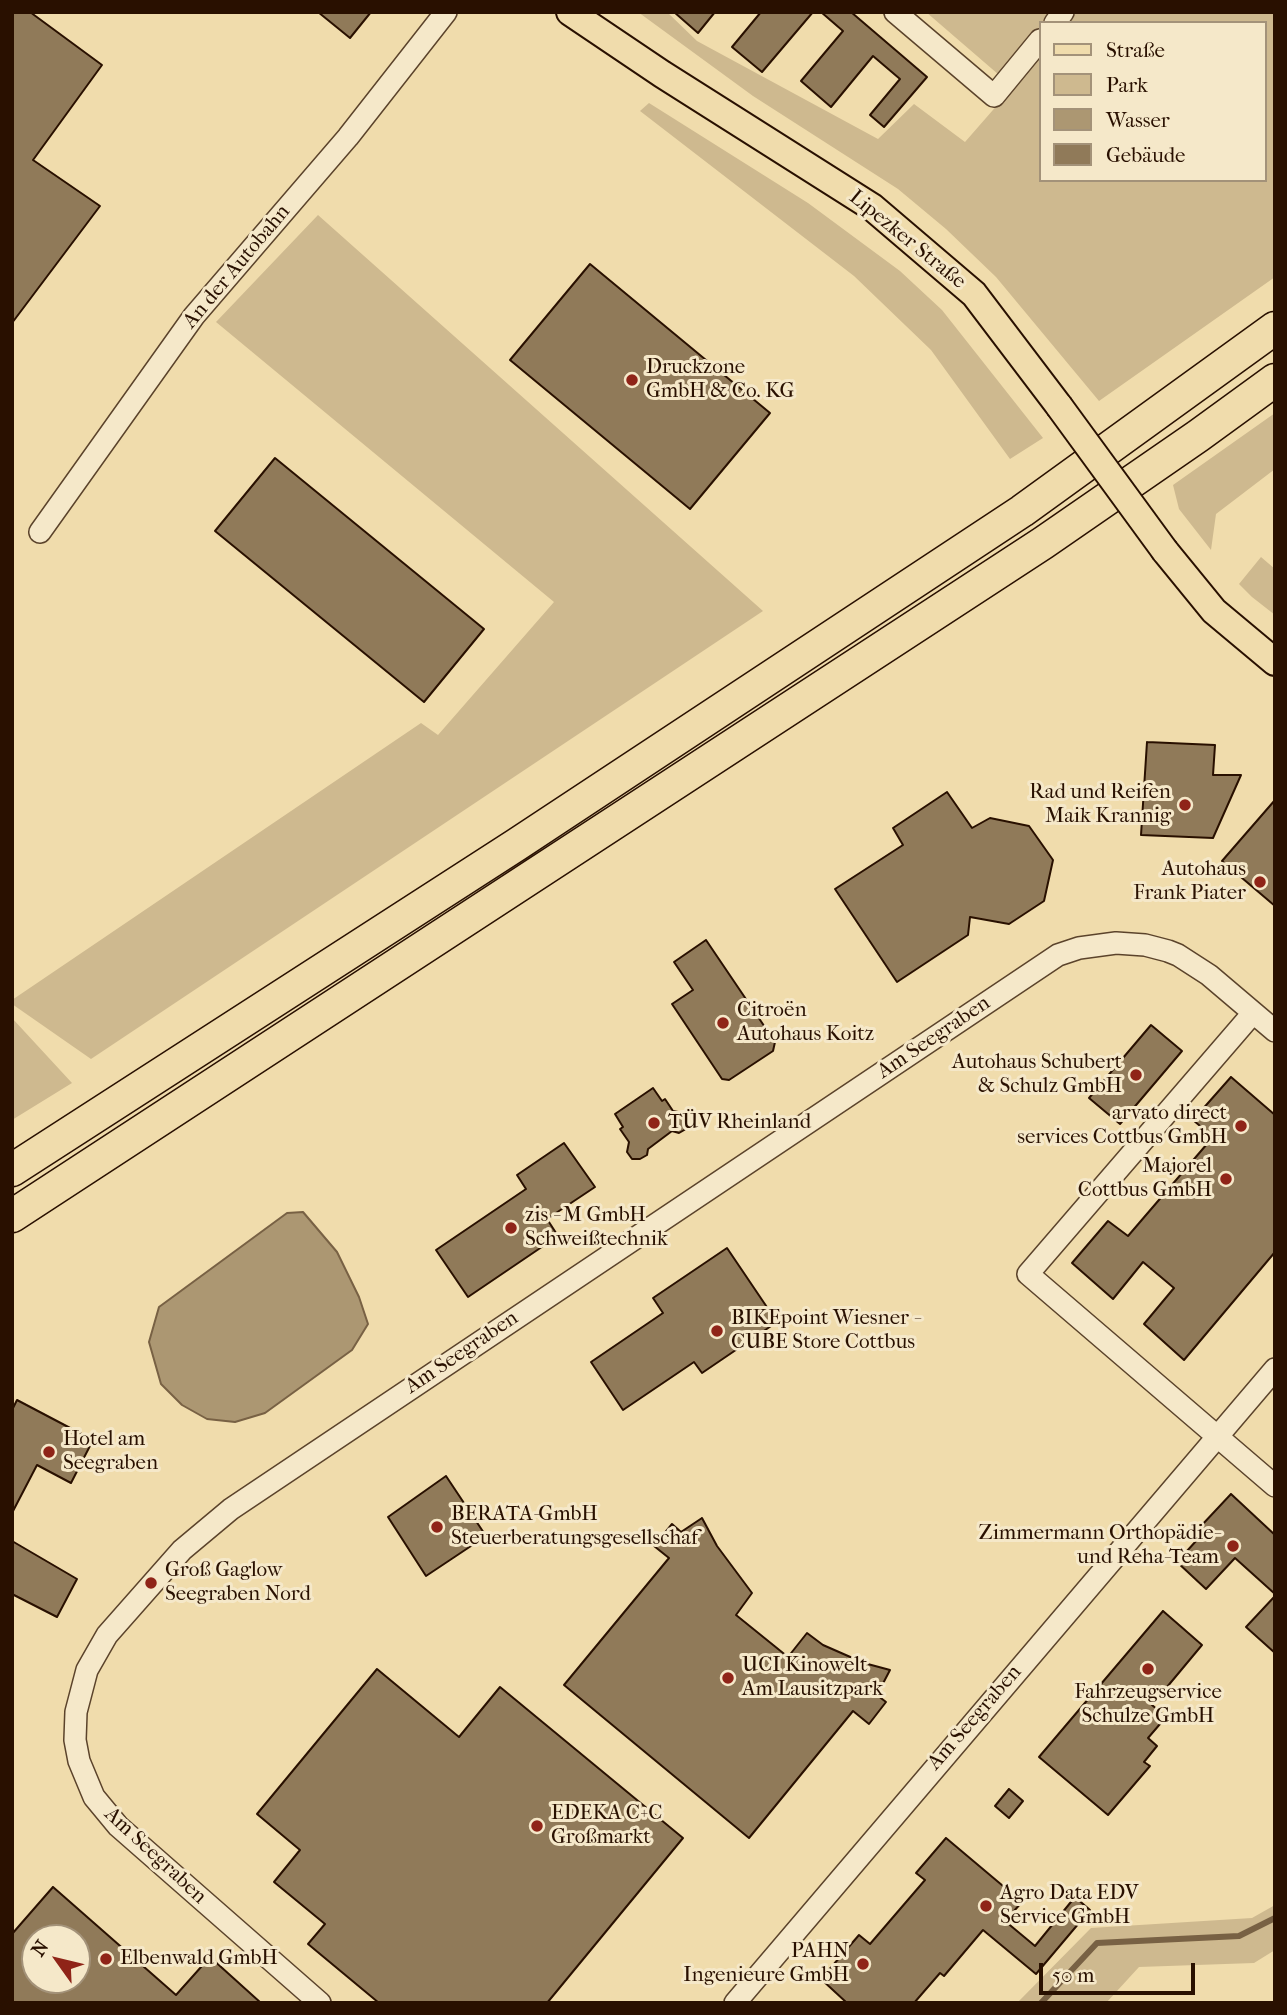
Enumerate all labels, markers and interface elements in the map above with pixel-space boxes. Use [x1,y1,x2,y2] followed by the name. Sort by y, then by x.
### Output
[1038,21,1266,182] legend
[1106,38,1165,62] text: Straße
[1106,73,1148,97] text: Park
[1106,108,1170,132] text: Wasser
[1106,143,1186,167] text: Gebäude
[843,185,971,295] street label: Lipezker Straße
[178,200,296,334] street label: An der Autobahn
[646,355,794,405] place label: Druckzone GmbH & Co. KG
[624,372,640,388] marker: Druckzone GmbH & Co. KG
[1029,780,1171,830] place label: Rad und Reifen Maik Krannig
[1177,797,1193,813] marker: Rad und Reifen Maik Krannig
[1133,857,1246,907] place label: Autohaus Frank Piater
[1252,874,1268,890] marker: Autohaus Frank Piater
[873,991,995,1085] street label: Am Seegraben
[737,998,874,1048] place label: Citroën Autohaus Koitz
[715,1015,731,1031] marker: Citroën Autohaus Koitz
[952,1050,1122,1100] place label: Autohaus Schubert & Schulz GmbH
[1128,1067,1144,1083] marker: Autohaus Schubert & Schulz GmbH
[1017,1101,1227,1151] place label: arvato direct services Cottbus GmbH
[668,1110,811,1136] place label: TÜV Rheinland
[646,1115,662,1131] marker: TÜV Rheinland
[1233,1118,1249,1134] marker: arvato direct services Cottbus GmbH
[1078,1154,1212,1204] place label: Majorel Cottbus GmbH
[1218,1171,1234,1187] marker: Majorel Cottbus GmbH
[525,1203,668,1253] place label: zis - M GmbH Schweißtechnik
[503,1220,519,1236] marker: zis - M GmbH Schweißtechnik
[401,1306,523,1400] street label: Am Seegraben
[731,1306,919,1356] place label: BIKEpoint Wiesner - CUBE Store Cottbus
[709,1323,725,1339] marker: BIKEpoint Wiesner - CUBE Store Cottbus
[63,1427,158,1477] place label: Hotel am Seegraben
[41,1444,57,1460] marker: Hotel am Seegraben
[451,1502,698,1552] place label: BERATA-GmbH Steuerberatungsgesellschaf
[429,1519,445,1535] marker: BERATA-GmbH Steuerberatungsgesellschaf
[978,1521,1219,1571] place label: Zimmermann Orthopädie- und Reha-Team
[1225,1538,1241,1554] marker: Zimmermann Orthopädie- und Reha-Team
[165,1558,311,1608] place label: Groß Gaglow Seegraben Nord
[143,1575,159,1591] marker: Groß Gaglow Seegraben Nord
[742,1653,883,1703] place label: UCI Kinowelt Am Lausitzpark
[923,1660,1027,1776] street label: Am Seegraben
[1140,1661,1156,1677] marker: Fahrzeugservice Schulze GmbH
[720,1670,736,1686] marker: UCI Kinowelt Am Lausitzpark
[1074,1680,1222,1730] place label: Fahrzeugservice Schulze GmbH
[551,1801,662,1851] place label: EDEKA C+C Großmarkt
[99,1802,211,1910] street label: Am Seegraben
[529,1818,545,1834] marker: EDEKA C+C Großmarkt
[1000,1881,1138,1931] place label: Agro Data EDV Service GmbH
[978,1898,994,1914] marker: Agro Data EDV Service GmbH
[21,1924,91,1994] north arrow
[27,1936,53,1961] text: N
[683,1939,849,1989] place label: PAHN Ingenieure GmbH
[120,1946,278,1972] place label: Elbenwald GmbH
[1042,1948,1198,1992] scale bar
[98,1951,114,1967] marker: Elbenwald GmbH
[855,1956,871,1972] marker: PAHN Ingenieure GmbH
[1052,1963,1095,1987] text: 50 m

